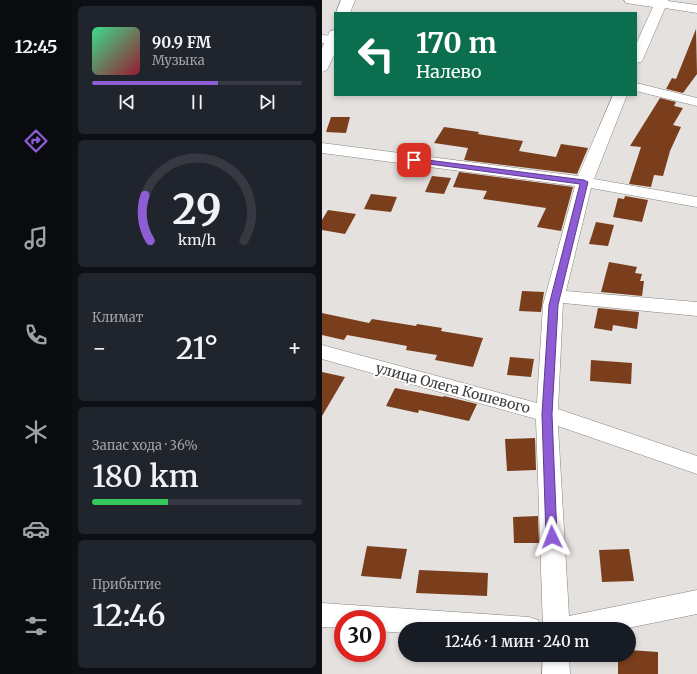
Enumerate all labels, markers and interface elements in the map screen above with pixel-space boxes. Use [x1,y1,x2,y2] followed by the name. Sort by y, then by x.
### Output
[416,25,497,61] text: 170 m
[350,28,402,80] icon: left
[152,33,211,52] text: 90.9 FM
[14,35,58,58] text: 12:45
[152,52,205,69] text: Музыка
[416,60,482,83] text: Налево
[116,91,138,113] icon: previous
[186,91,208,113] icon: pause
[256,91,278,113] icon: next
[22,127,50,155] icon: directions
[397,143,431,177] pin
[403,149,425,171] icon: arrive
[172,183,222,235] text: 29
[22,224,50,252] icon: music
[178,231,216,249] text: km/h
[92,309,143,326] text: Климат
[22,321,50,349] icon: phone
[176,329,218,367] text: 21°
[92,334,107,362] text: −
[287,334,302,362] text: +
[374,359,532,417] street label: улица Олега Кошевого
[22,418,50,446] icon: climate
[92,437,198,454] text: Запас хода · 36%
[92,457,199,495] text: 180 km
[22,515,50,543] icon: car
[531,516,573,558] position arrow
[92,576,161,593] text: Прибытие
[92,596,165,634] text: 12:46
[334,610,386,662] speed limit sign: 30
[22,612,50,640] icon: filters
[445,632,589,651] text: 12:46 · 1 мин · 240 m

